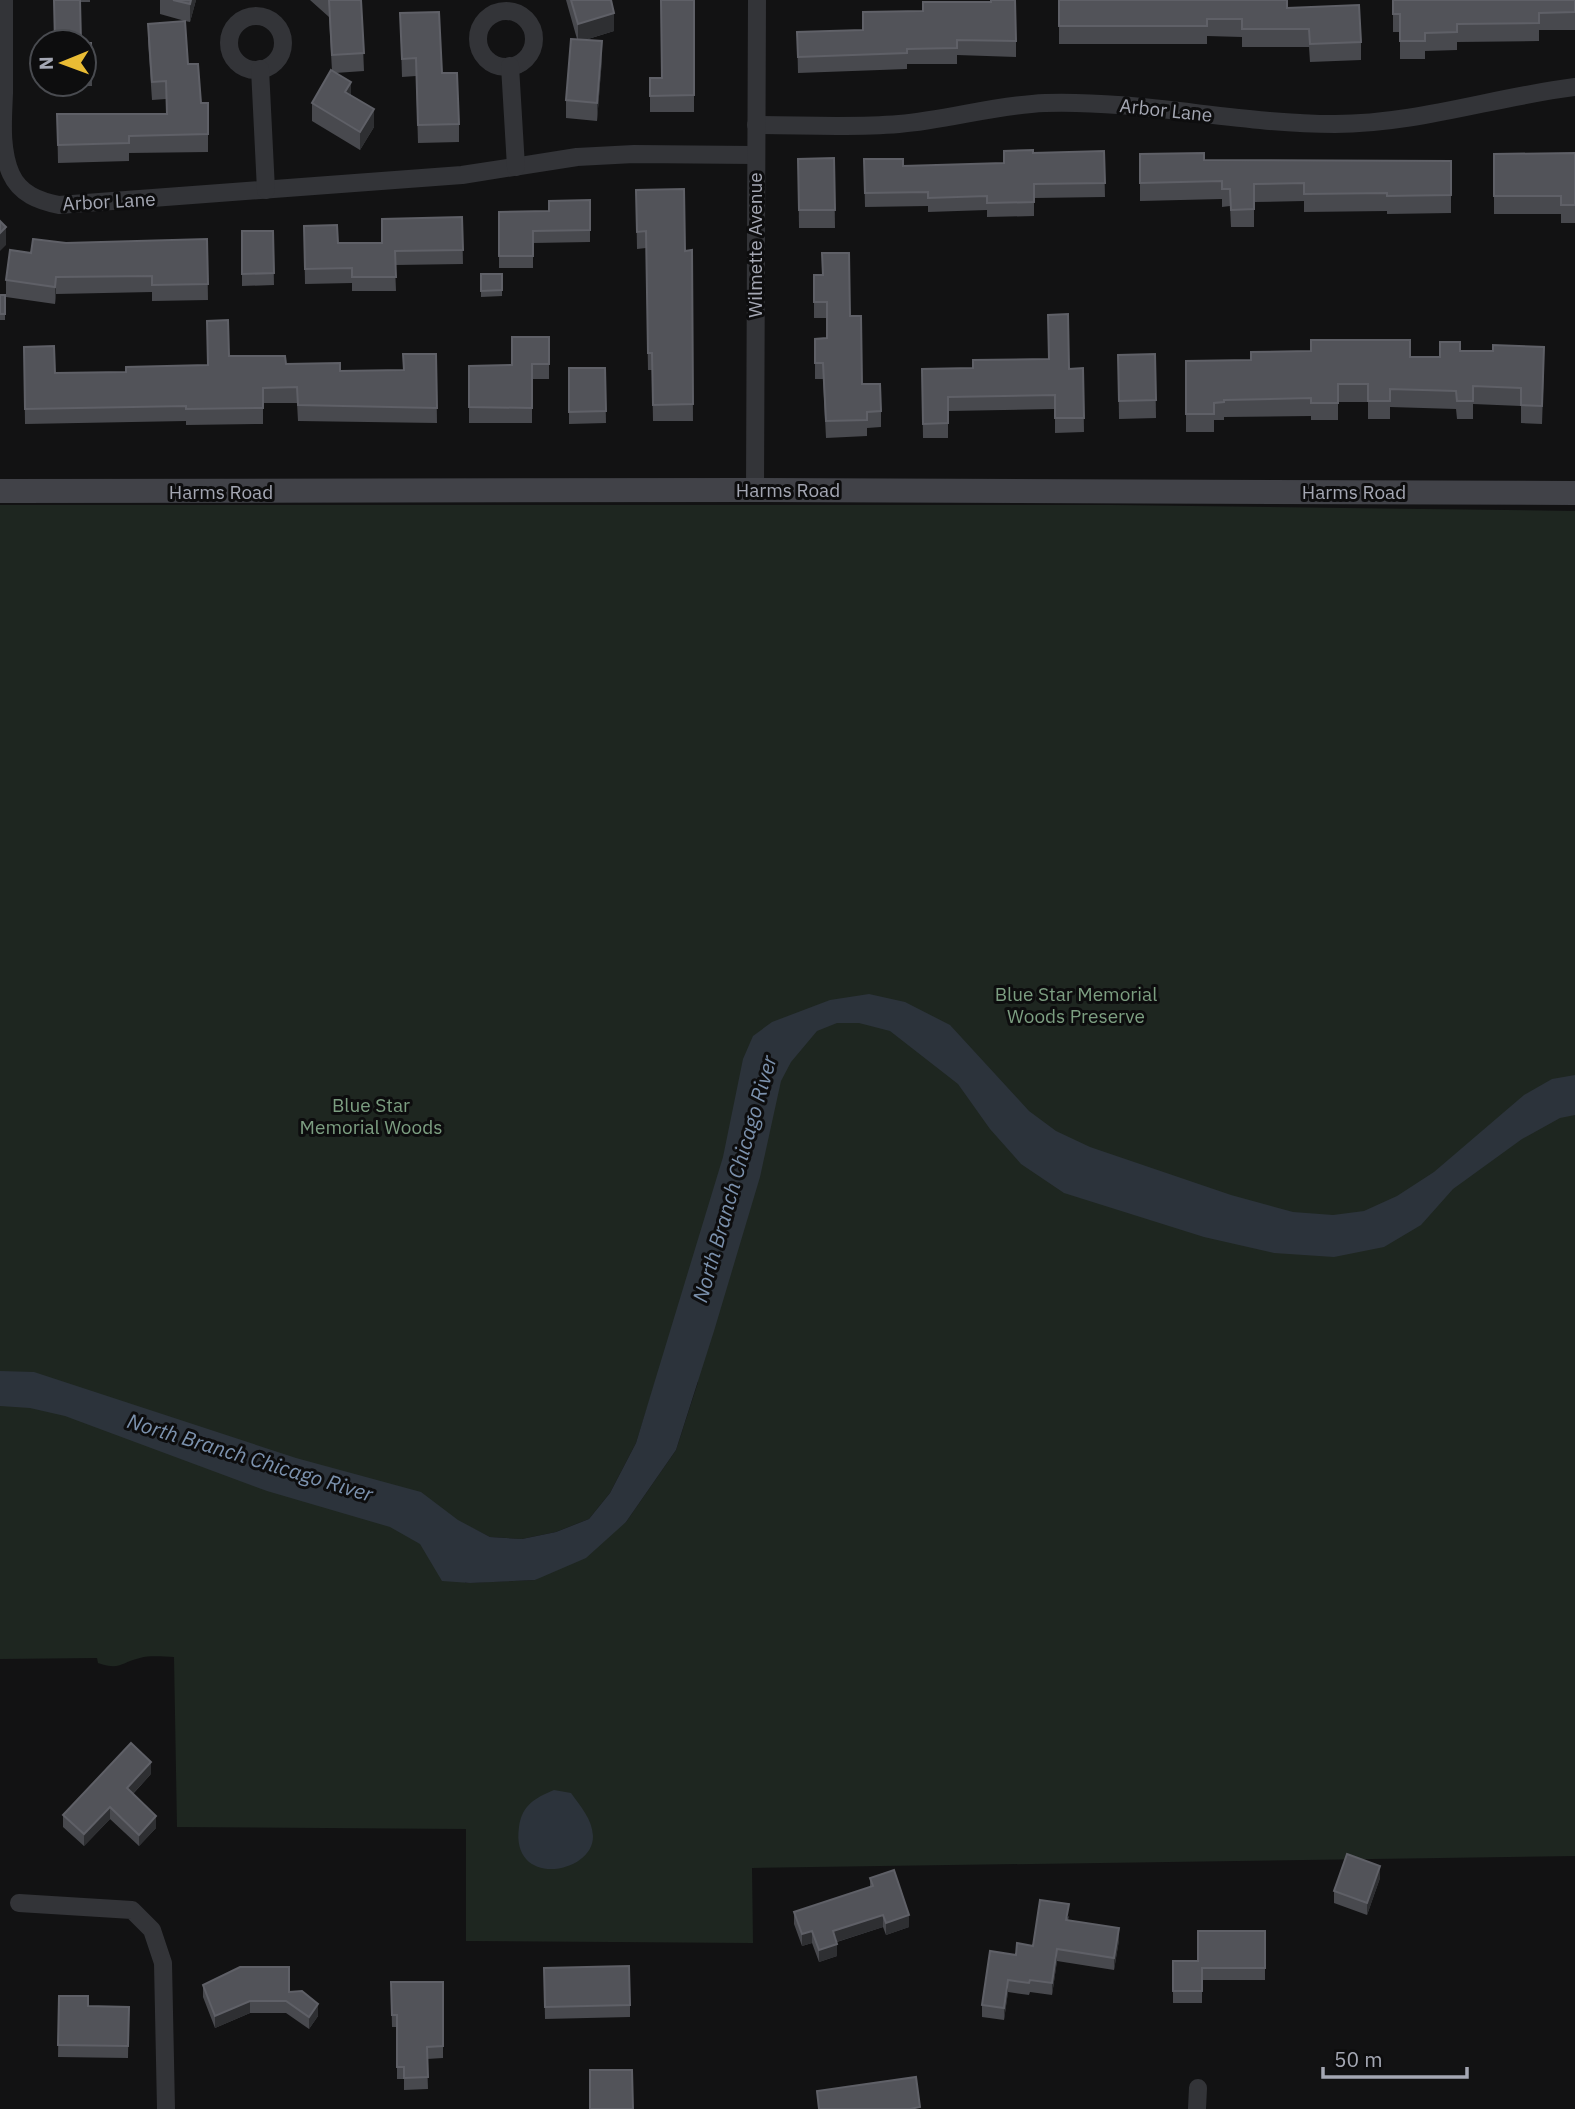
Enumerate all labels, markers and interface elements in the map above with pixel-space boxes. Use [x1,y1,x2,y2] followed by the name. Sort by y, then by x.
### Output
[28,28,98,98] north arrow
[34,56,58,70] text: N
[1118,93,1214,127] street label: Arbor Lane
[743,172,767,318] street label: Wilmette Avenue
[62,187,156,215] street label: Arbor Lane
[736,478,840,502] street label: Harms Road
[169,480,273,504] street label: Harms Road
[1302,480,1406,504] street label: Harms Road
[995,982,1157,1028] park label: Blue Star Memorial Woods Preserve
[685,1051,783,1305] water label: North Branch Chicago River
[300,1093,442,1139] park label: Blue Star Memorial Woods
[124,1406,378,1508] water label: North Branch Chicago River
[1323,2036,1466,2080] scale bar
[1334,2045,1383,2073] text: 50 m

